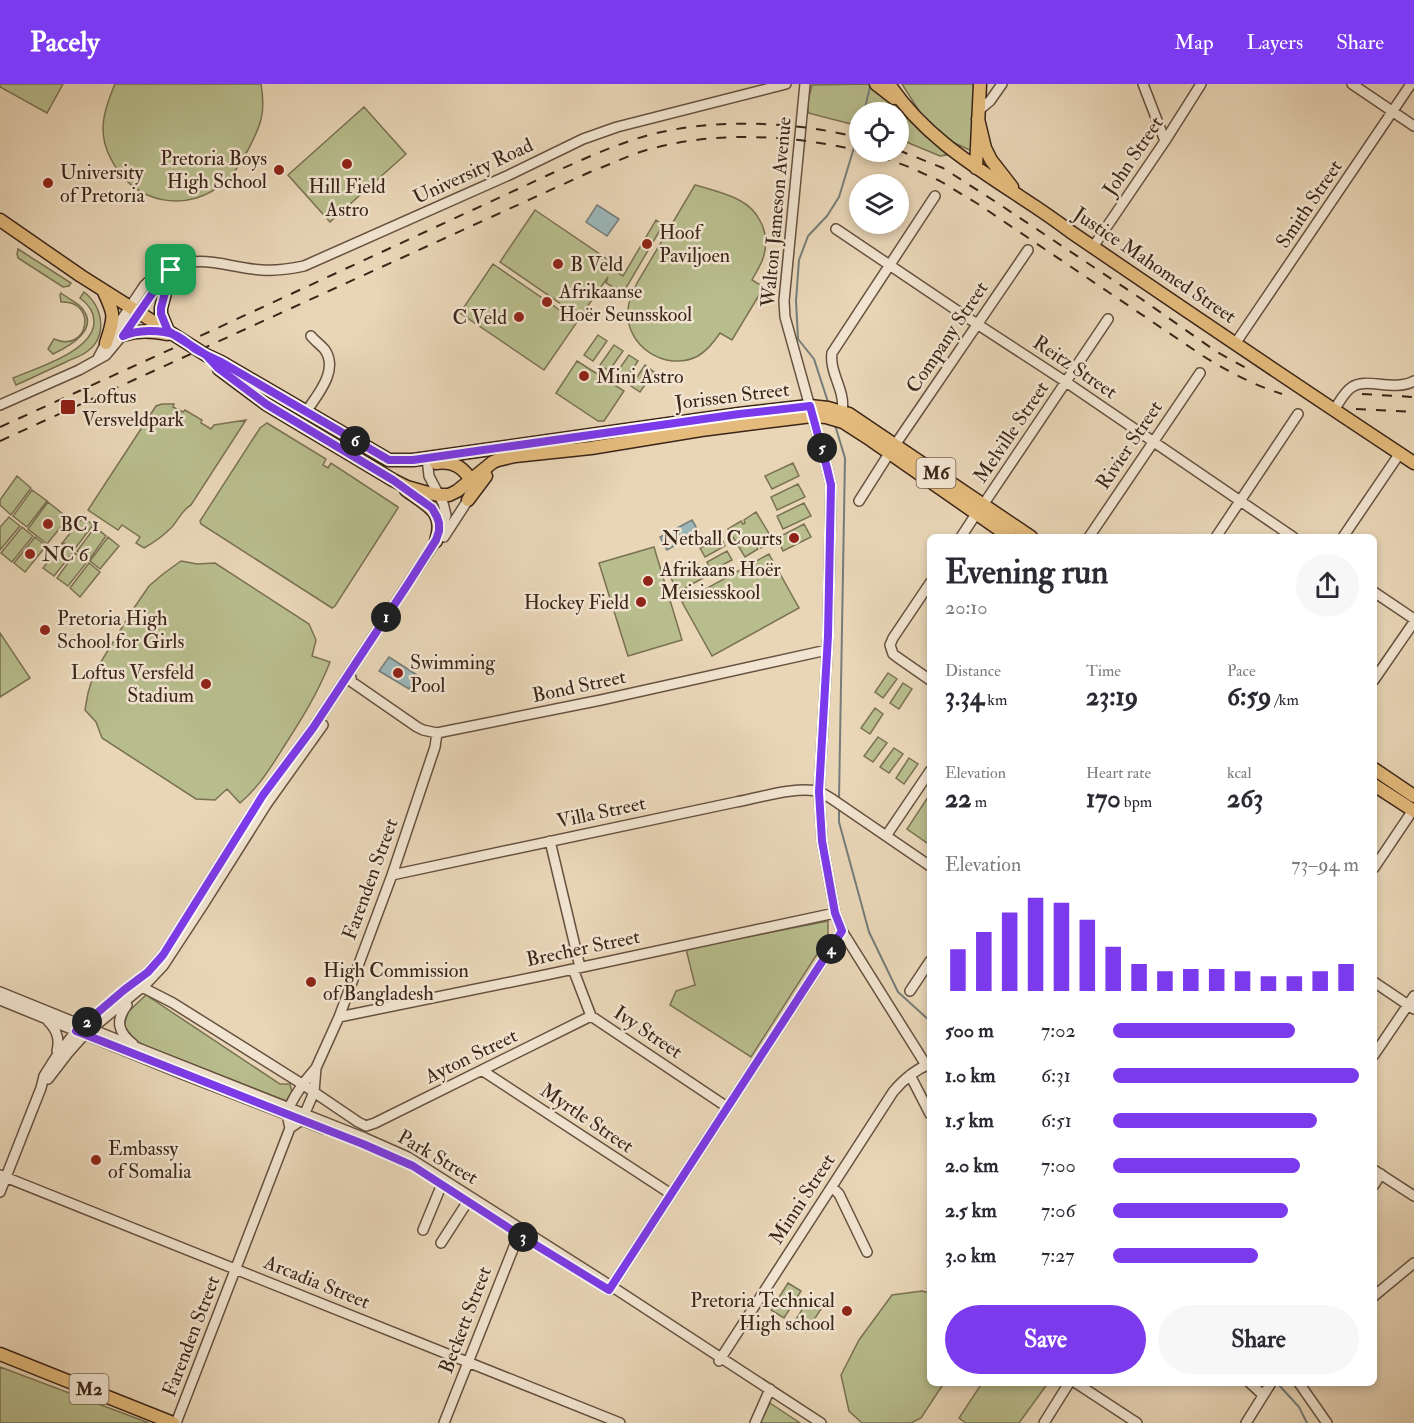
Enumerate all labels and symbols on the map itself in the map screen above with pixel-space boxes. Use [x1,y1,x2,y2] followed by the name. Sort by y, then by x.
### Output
[1097,111,1169,201] street label: John Street
[755,116,797,309] street label: Walton Jameson Avenue
[409,132,537,210] street label: University Road
[160,146,267,194] place label: Pretoria Boys High School
[1270,155,1348,253] street label: Smith Street
[340,157,354,171] marker: Hill Field Astro
[60,160,145,208] place label: University of Pretoria
[272,163,286,177] marker: Pretoria Boys High School
[308,174,386,222] place label: Hill Field Astro
[41,176,55,190] marker: University of Pretoria
[1068,201,1242,329] street label: Justice Mahomed Street
[659,220,730,268] place label: Hoof Paviljoen
[640,237,654,251] marker: Hoof Paviljoen
[145,244,196,295] pin
[570,252,623,277] place label: B Veld
[551,257,565,271] marker: B Veld
[900,276,995,398] street label: Company Street
[558,279,692,327] place label: Afrikaanse Hoër Seunsskool
[540,295,554,309] marker: Afrikaanse Hoër Seunsskool
[452,305,507,330] place label: C Veld
[512,310,526,324] marker: C Veld
[1028,330,1122,405] street label: Reitz Street
[596,364,684,389] place label: Mini Astro
[577,369,591,383] marker: Mini Astro
[968,376,1054,488] street label: Melville Street
[672,377,791,416] street label: Jorissen Street
[82,384,185,433] place label: Loftus Versveldpark
[1090,395,1168,494] street label: Rivier Street
[59,398,77,416] marker: Loftus Versveldpark
[340,426,370,456] pin: 6
[807,433,837,463] pin: 5
[916,458,956,488] road number: M6
[60,512,99,537] place label: BC 1
[41,517,55,531] marker: BC 1
[662,526,782,551] place label: Netball Courts
[787,531,801,545] marker: Netball Courts
[42,542,90,567] place label: NC 6
[23,547,37,561] marker: NC 6
[659,557,781,605] place label: Afrikaans Hoër Meisiesskool
[641,574,655,588] marker: Afrikaans Hoër Meisiesskool
[524,590,629,615] place label: Hockey Field
[634,595,648,609] marker: Hockey Field
[371,602,401,632] pin: 1
[57,606,184,654] place label: Pretoria High School for Girls
[38,623,52,637] marker: Pretoria High School for Girls
[410,650,496,698] place label: Swimming Pool
[71,660,194,708] place label: Loftus Versfeld Stadium
[530,664,629,708] street label: Bond Street
[391,666,405,680] marker: Swimming Pool
[199,677,213,691] marker: Loftus Versfeld Stadium
[554,790,648,834] street label: Villa Street
[337,815,404,943] street label: Farenden Street
[524,924,643,972] street label: Brecher Street
[816,934,846,964] pin: 4
[323,958,469,1006] place label: High Commission of Bangladesh
[304,975,318,989] marker: High Commission of Bangladesh
[609,1000,688,1064] street label: Ivy Street
[72,1007,102,1037] pin: 2
[420,1023,522,1090] street label: Ayton Street
[535,1078,639,1159] street label: Myrtle Street
[393,1124,483,1190] street label: Park Street
[108,1136,192,1184] place label: Embassy of Somalia
[763,1149,841,1249] street label: Minni Street
[89,1153,103,1167] marker: Embassy of Somalia
[508,1222,538,1252] pin: 3
[259,1249,374,1315] street label: Arcadia Street
[433,1263,497,1377] street label: Beckett Street
[157,1272,226,1400] street label: Farenden Street
[690,1288,835,1336] place label: Pretoria Technical High school
[840,1304,854,1318] marker: Pretoria Technical High school
[70,1374,109,1404] road number: M2

